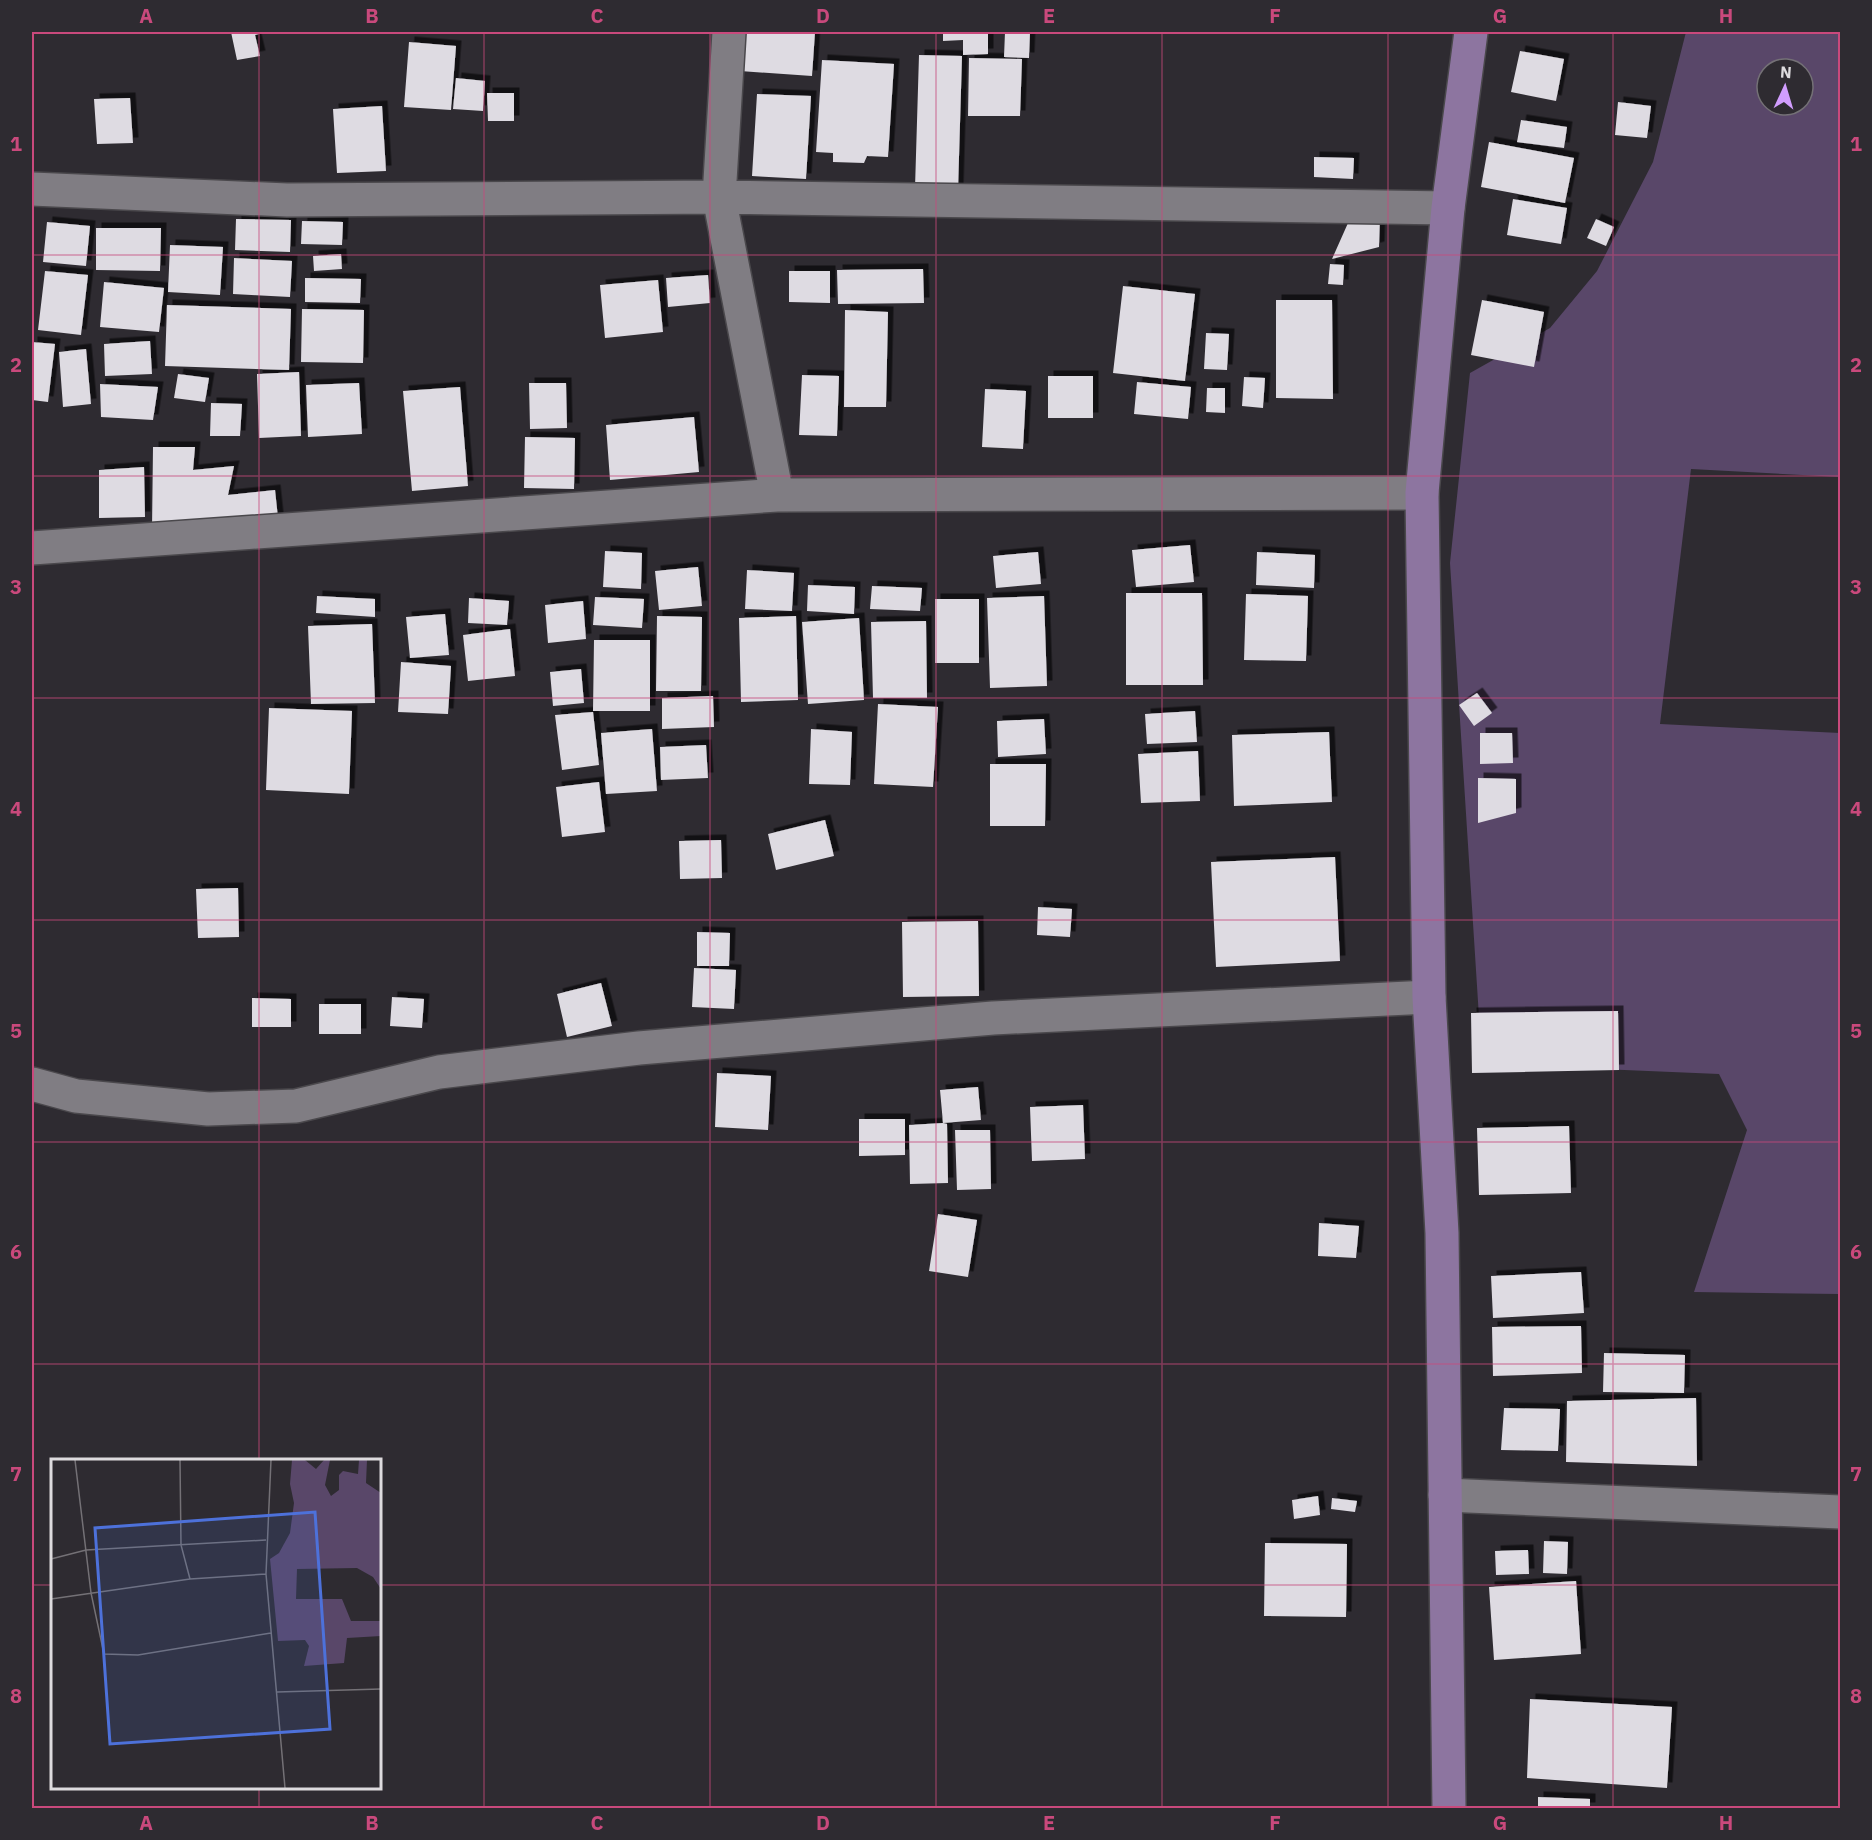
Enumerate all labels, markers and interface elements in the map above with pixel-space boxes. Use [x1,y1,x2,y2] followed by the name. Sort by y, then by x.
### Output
[139,2,153,29] text: A
[365,2,379,29] text: B
[590,2,604,29] text: C
[816,2,830,29] text: D
[1043,2,1055,29] text: E
[1269,2,1281,29] text: F
[1493,2,1507,29] text: G
[1719,2,1733,29] text: H
[1755,57,1815,117] north arrow
[1780,62,1793,82] text: N
[10,130,22,157] text: 1
[1850,130,1862,157] text: 1
[10,351,22,378] text: 2
[1850,351,1862,378] text: 2
[10,573,22,600] text: 3
[1850,573,1862,600] text: 3
[10,795,22,822] text: 4
[1850,795,1862,822] text: 4
[10,1017,22,1044] text: 5
[1850,1017,1862,1044] text: 5
[10,1238,22,1265] text: 6
[1850,1238,1862,1265] text: 6
[51,1459,381,1789] inset map
[10,1460,22,1487] text: 7
[1850,1460,1862,1487] text: 7
[10,1682,22,1709] text: 8
[1850,1682,1862,1709] text: 8
[139,1809,153,1836] text: A
[365,1809,379,1836] text: B
[590,1809,604,1836] text: C
[816,1809,830,1836] text: D
[1043,1809,1055,1836] text: E
[1269,1809,1281,1836] text: F
[1493,1809,1507,1836] text: G
[1719,1809,1733,1836] text: H

